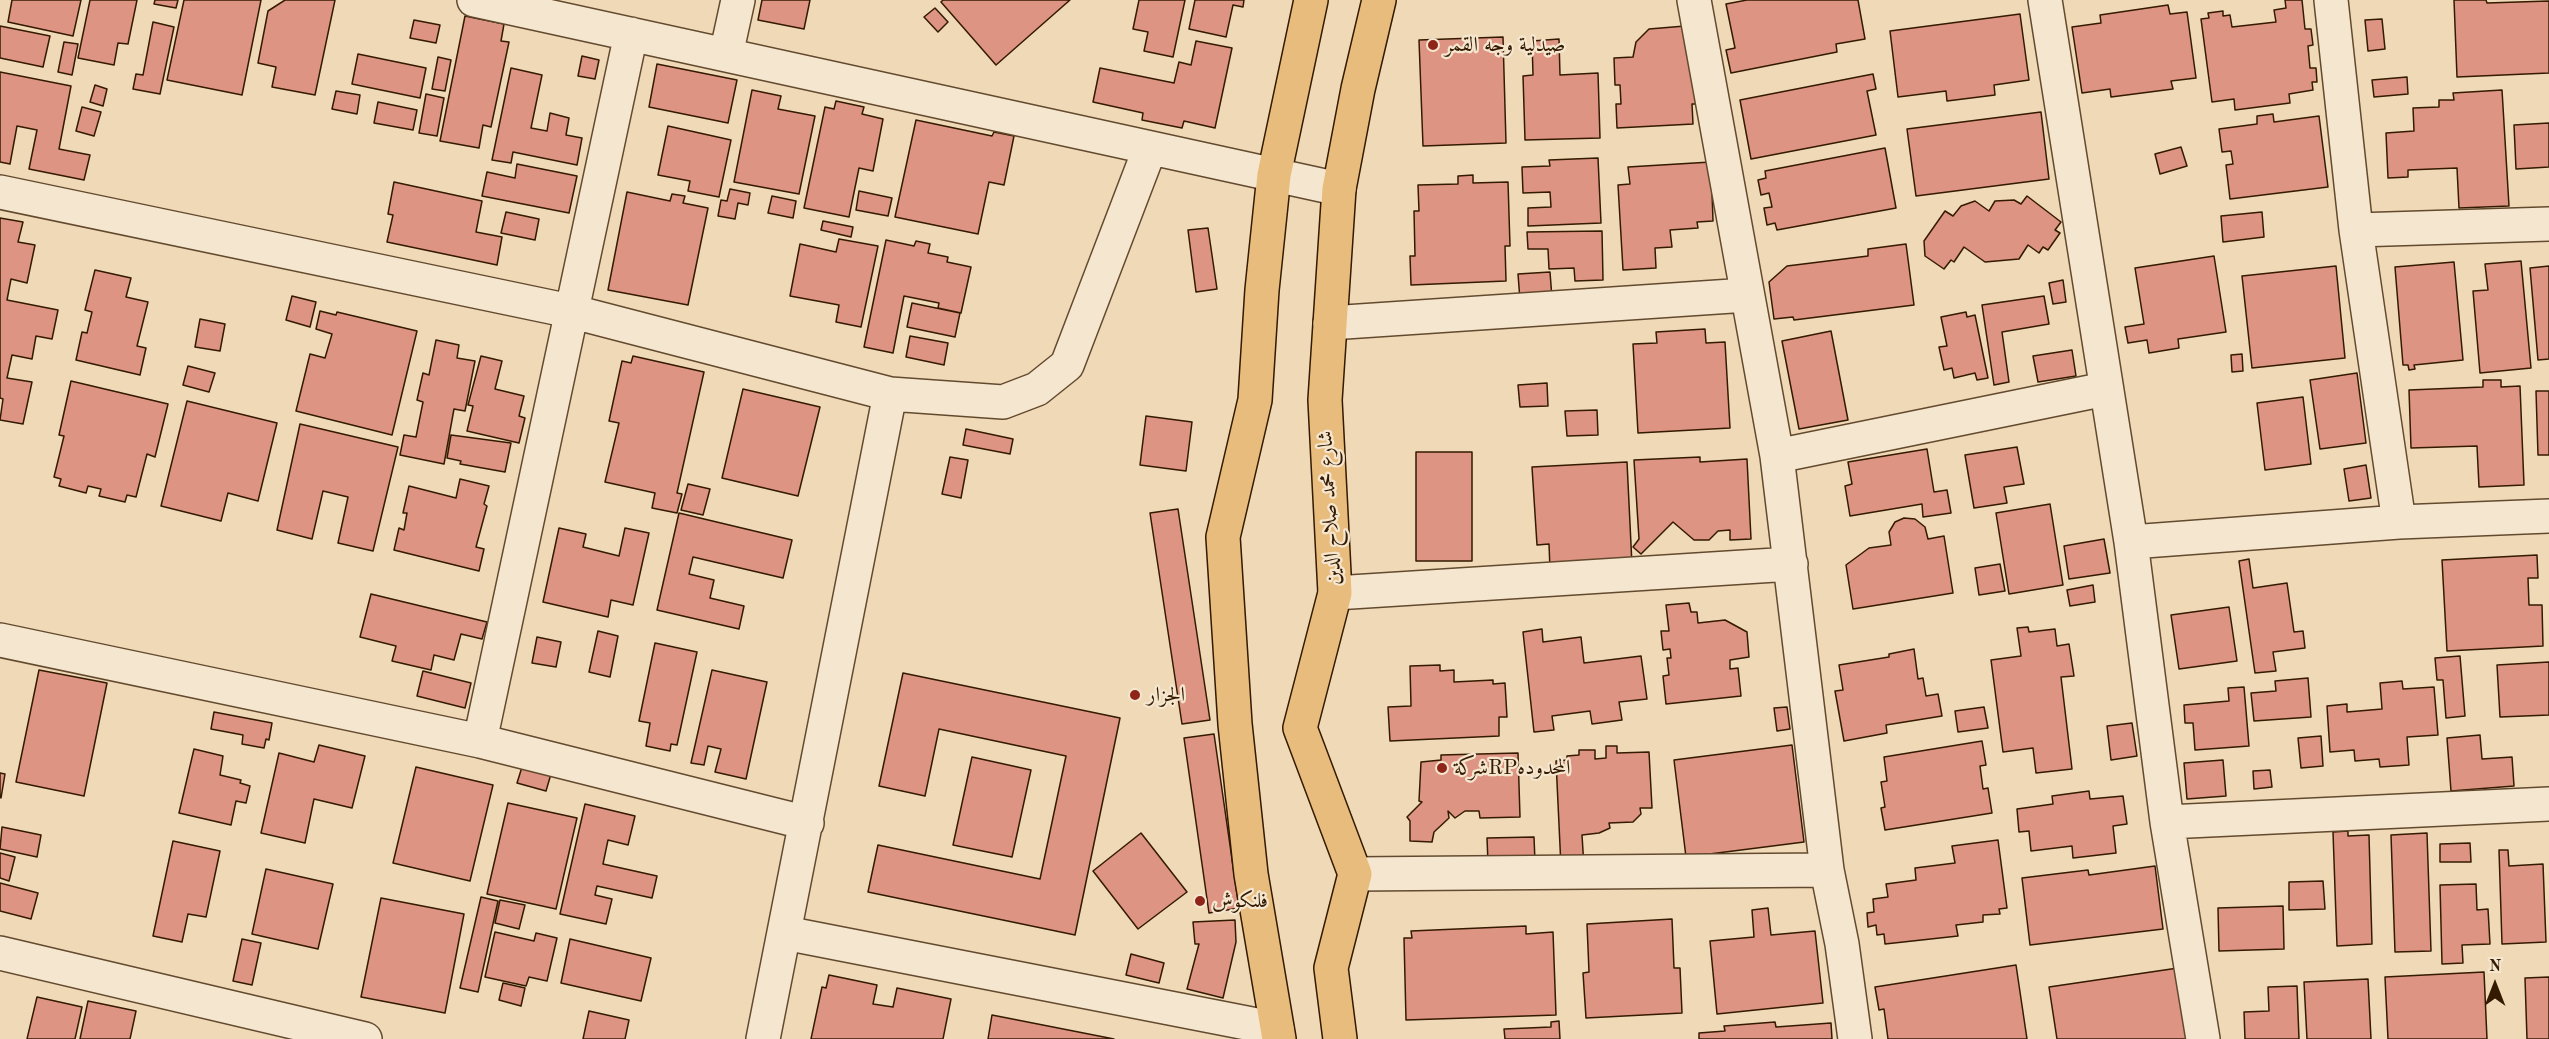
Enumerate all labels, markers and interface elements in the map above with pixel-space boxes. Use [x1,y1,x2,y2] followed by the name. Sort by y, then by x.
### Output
[1445,32,1565,58] place label: صيدلية وجه القمر
[1426,38,1440,52] marker: صيدلية وجه القمر
[1313,430,1347,586] street label: شارع محمد صلاح الدين
[1147,682,1185,708] place label: الجزار
[1128,688,1142,702] marker: الجزار
[1454,755,1571,781] place label: شركةRPالمحدوده
[1435,761,1449,775] marker: شركةRPالمحدوده
[1212,888,1268,914] place label: فلنكوش
[1193,894,1207,908] marker: فلنكوش
[2465,955,2525,1015] north arrow
[2489,959,2501,975] text: N

